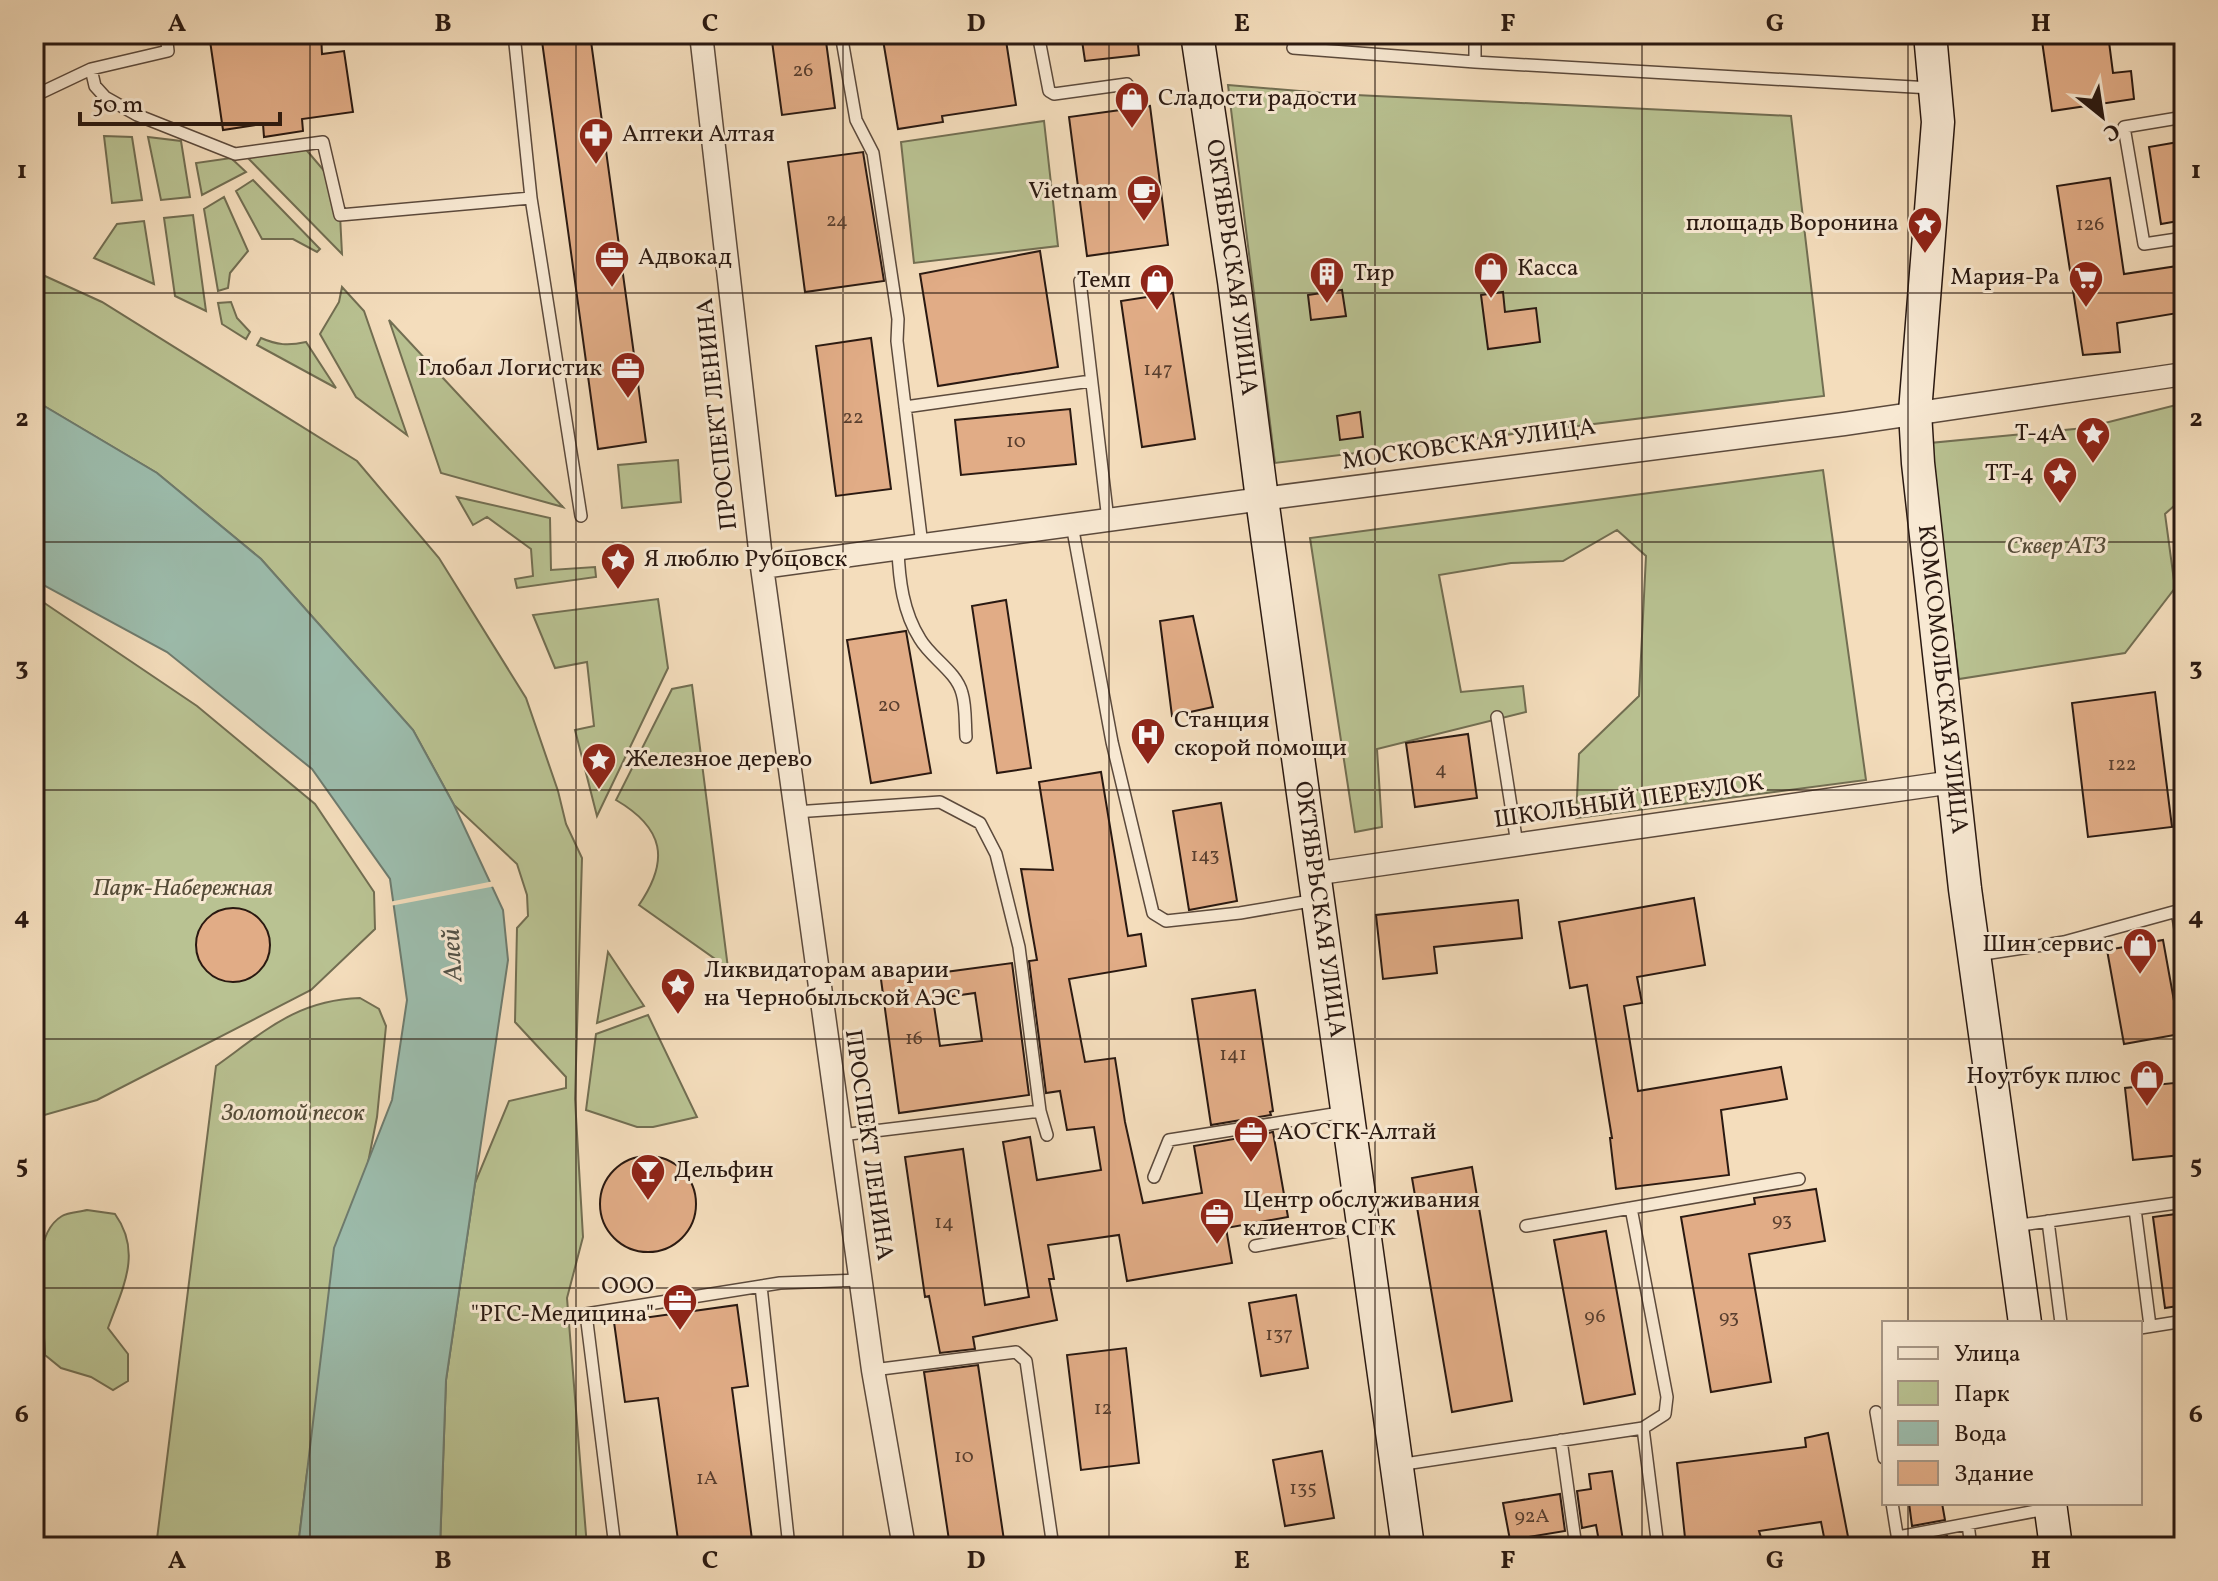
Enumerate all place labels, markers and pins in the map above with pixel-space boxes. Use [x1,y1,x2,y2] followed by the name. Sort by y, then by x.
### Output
[1113,80,1151,130] shop icon: Сладости радости
[1158,82,1357,116] place label: Сладости радости
[577,116,615,166] pharmacy icon: Аптеки Алтая
[622,118,775,152] place label: Аптеки Алтая
[1125,173,1163,223] cafe icon: Vietnam
[1028,175,1118,209] place label: Vietnam
[1906,205,1944,255] place icon: площадь Воронина
[1686,207,1899,241] place label: площадь Воронина
[593,239,631,289] office icon: Адвокад
[638,241,732,275] place label: Адвокад
[1472,250,1510,300] shop icon: Касса
[1517,252,1579,286] place label: Касса
[1308,255,1346,305] building icon: Тир
[1353,257,1394,291] place label: Тир
[2067,259,2105,309] supermarket icon: Мария-Ра
[1950,261,2060,295] place label: Мария-Ра
[1138,262,1176,312] shop icon: Темп
[1077,264,1131,298] place label: Темп
[609,350,647,400] office icon: Глобал Логистик
[418,352,602,386] place label: Глобал Логистик
[2074,415,2112,465] place icon: Т-4А
[2015,417,2067,451] place label: Т-4А
[2041,455,2079,505] place icon: ТТ-4
[1985,457,2034,491] place label: ТТ-4
[599,541,637,591] place icon: Я люблю Рубцовск
[644,543,847,577] place label: Я люблю Рубцовск
[1174,704,1347,766] place label: Станция скорой помощи
[1129,716,1167,766] hospital icon: Станция скорой помощи
[580,741,618,791] place icon: Железное дерево
[625,743,812,777] place label: Железное дерево
[2121,926,2159,976] shop icon: Шин сервис
[1982,928,2114,962] place label: Шин сервис
[704,954,961,1016] place label: Ликвидаторам аварии на Чернобыльской АЭС
[659,966,697,1016] place icon: Ликвидаторам аварии на Чернобыльской АЭС
[2128,1058,2166,1108] shop icon: Ноутбук плюс
[1966,1060,2121,1094] place label: Ноутбук плюс
[1232,1114,1270,1164] office icon: АО СГК-Алтай
[1277,1116,1436,1150] place label: АО СГК-Алтай
[629,1152,667,1202] bar icon: Дельфин
[674,1154,774,1188] place label: Дельфин
[1243,1184,1480,1246] place label: Центр обслуживания клиентов СГК
[1198,1196,1236,1246] office icon: Центр обслуживания клиентов СГК
[471,1270,654,1332] place label: ООО "РГС-Медицина"
[661,1282,699,1332] office icon: ООО "РГС-Медицина"

